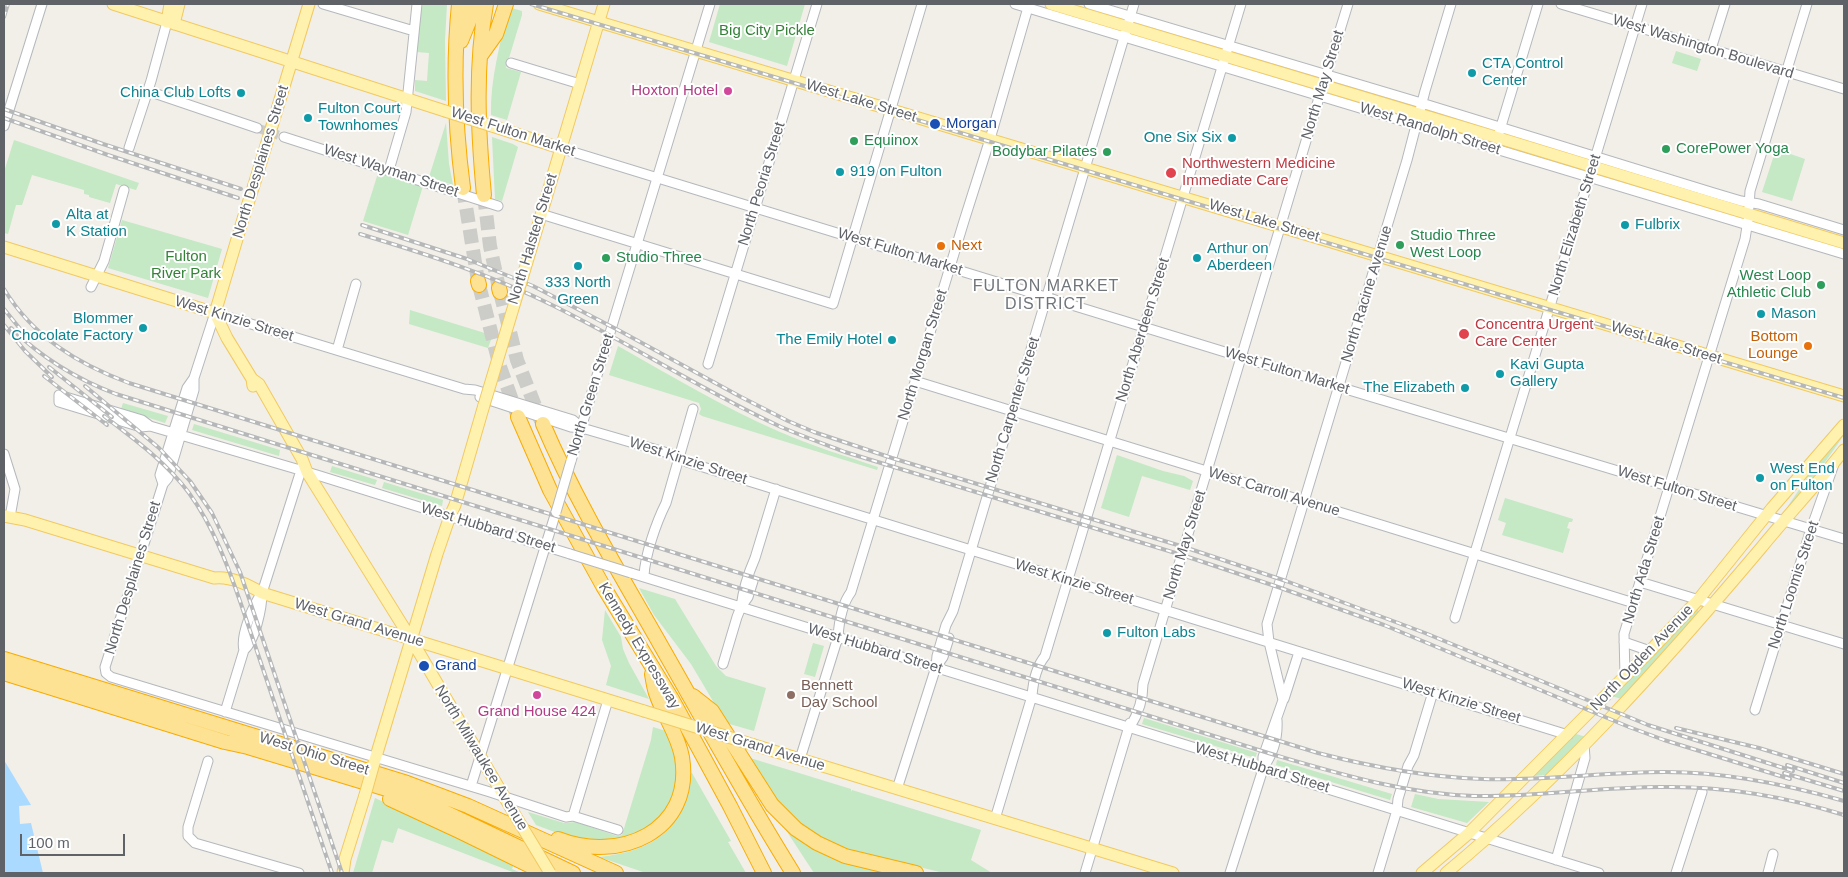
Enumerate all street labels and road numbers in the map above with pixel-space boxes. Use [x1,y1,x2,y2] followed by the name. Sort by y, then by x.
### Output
[1610,11,1796,83] street label: West Washington Boulevard
[1298,28,1348,142] street label: North May Street
[803,76,919,126] street label: West Lake Street
[229,83,293,241] street label: North Desplaines Street
[1357,99,1503,159] street label: West Randolph Street
[449,103,577,161] street label: West Fulton Market
[735,120,789,248] street label: North Peoria Street
[321,141,461,201] street label: West Wayman Street
[1545,152,1605,298] street label: North Elizabeth Street
[505,171,561,307] street label: North Halsted Street
[1206,196,1322,246] street label: West Lake Street
[1338,223,1396,365] street label: North Racine Avenue
[835,224,965,280] street label: West Fulton Market
[1112,256,1174,404] street label: North Aberdeen Street
[895,287,951,423] street label: North Morgan Street
[173,292,295,346] street label: West Kinzie Street
[1608,318,1724,368] street label: West Lake Street
[564,332,618,458] street label: North Green Street
[982,335,1044,485] street label: North Carpenter Street
[1222,343,1352,399] street label: West Fulton Market
[627,433,749,489] street label: West Kinzie Street
[1615,462,1739,516] street label: West Fulton Street
[1206,463,1342,521] street label: West Carroll Avenue
[1160,488,1210,602] street label: North May Street
[101,499,165,657] street label: North Desplaines Street
[419,499,557,557] street label: West Hubbard Street
[1619,514,1669,626] street label: North Ada Street
[1765,519,1823,651] street label: North Loomis Street
[1013,555,1135,609] street label: West Kinzie Street
[594,580,684,712] street label: Kennedy Expressway
[292,595,426,651] street label: West Grand Avenue
[1587,601,1697,715] street label: North Ogden Avenue
[806,620,944,678] street label: West Hubbard Street
[1400,674,1522,728] street label: West Kinzie Street
[430,682,532,834] street label: North Milwaukee Avenue
[693,719,827,775] street label: West Grand Avenue
[257,729,371,779] street label: West Ohio Street
[1193,739,1331,797] street label: West Hubbard Street

